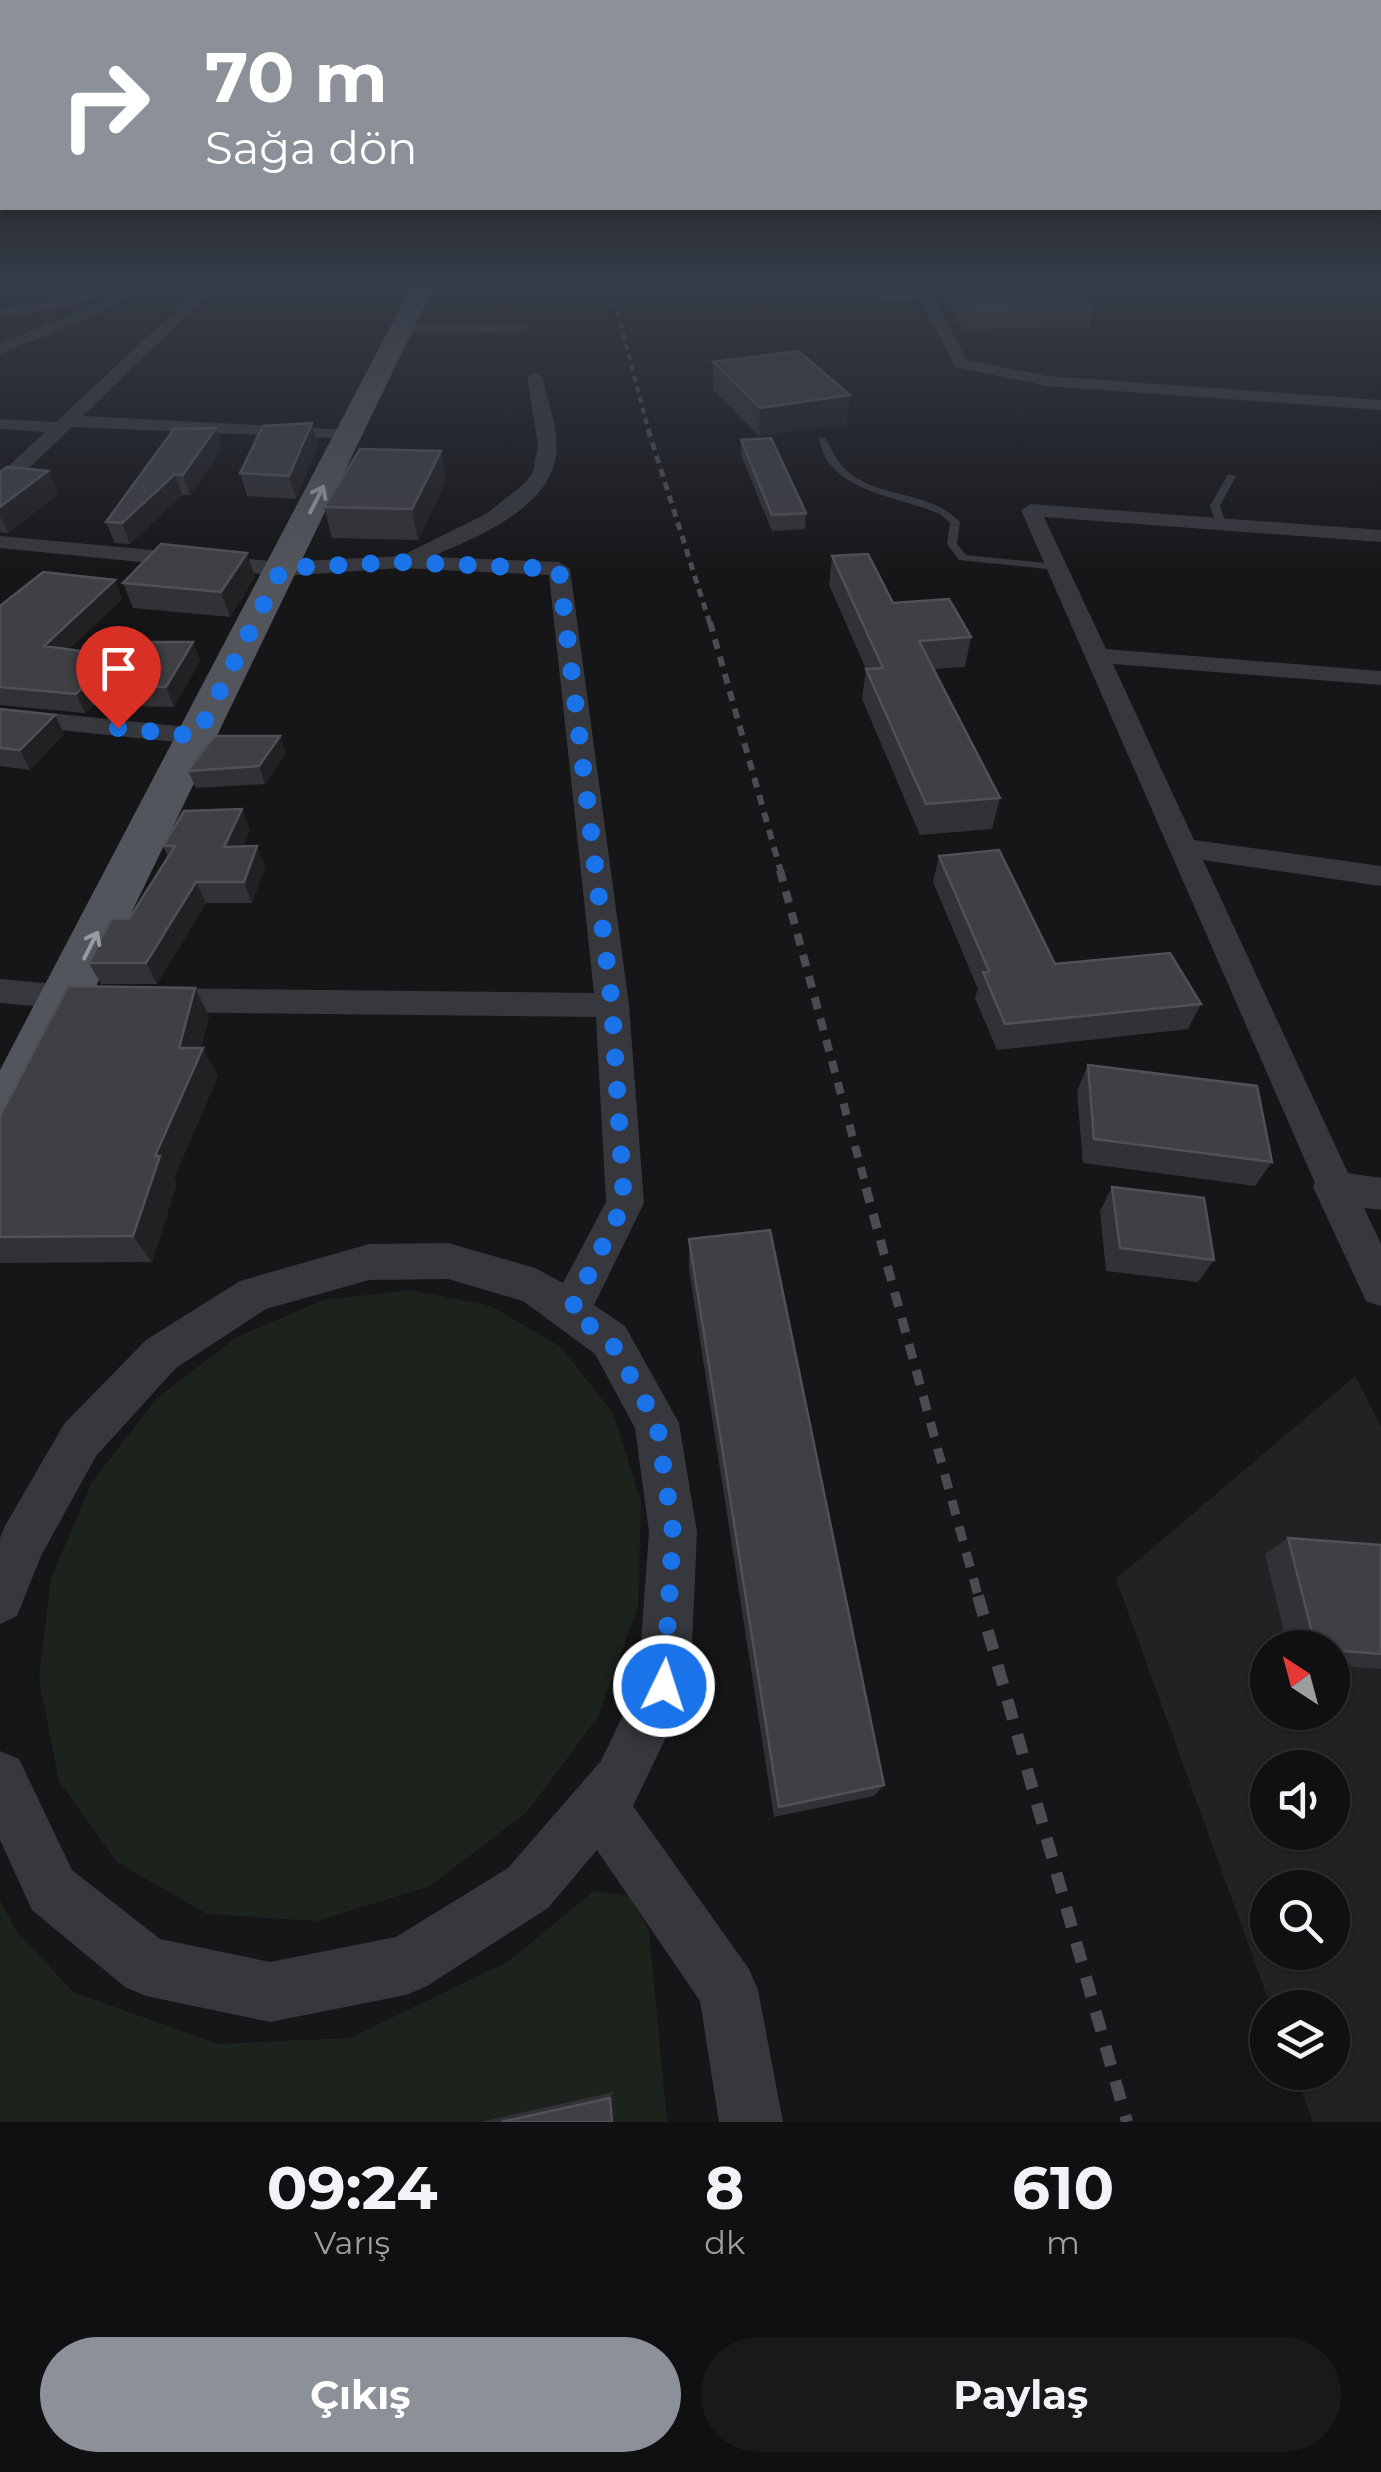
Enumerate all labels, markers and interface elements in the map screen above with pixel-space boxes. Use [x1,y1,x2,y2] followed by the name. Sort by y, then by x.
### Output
[205,34,388,120] text: 70 m
[40,40,170,170] icon: right
[205,120,418,175] text: Sağa dön
[308,484,327,514] one-way arrow
[76,626,161,729] pin
[91,641,146,696] icon: arrive
[83,930,102,960] one-way arrow
[1250,1630,1350,1730] north arrow
[1250,1630,1350,2090] map controls
[612,1634,716,1738] position arrow
[1250,1750,1350,1850] button: sound
[1250,1870,1350,1970] button: search
[1250,1990,1350,2090] button: layers
[267,2151,438,2224] text: 09:24
[705,2151,744,2224] text: 8
[1012,2151,1114,2224] text: 610
[314,2223,390,2262] text: Varış
[704,2223,745,2262] text: dk
[1046,2223,1080,2262] text: m
[40,2337,681,2452] button: Çıkış
[701,2337,1341,2452] button: Paylaş

